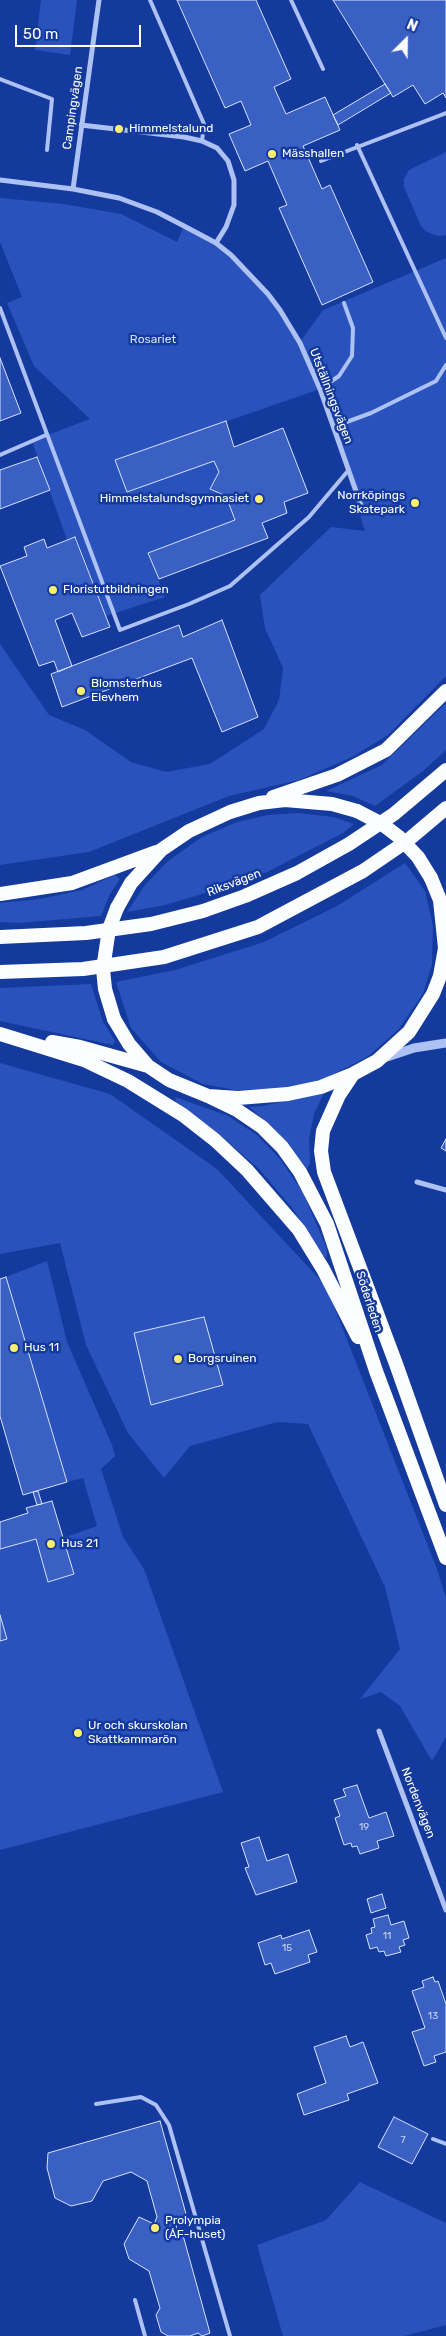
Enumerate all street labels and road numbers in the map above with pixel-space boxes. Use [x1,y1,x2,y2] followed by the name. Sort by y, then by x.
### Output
[60,65,86,151] street label: Campingvägen
[306,346,356,446] street label: Utställningsvägen
[205,866,263,900] street label: Riksvägen
[352,1270,386,1334] street label: Söderleden
[398,1766,438,1840] street label: Nordenvägen

